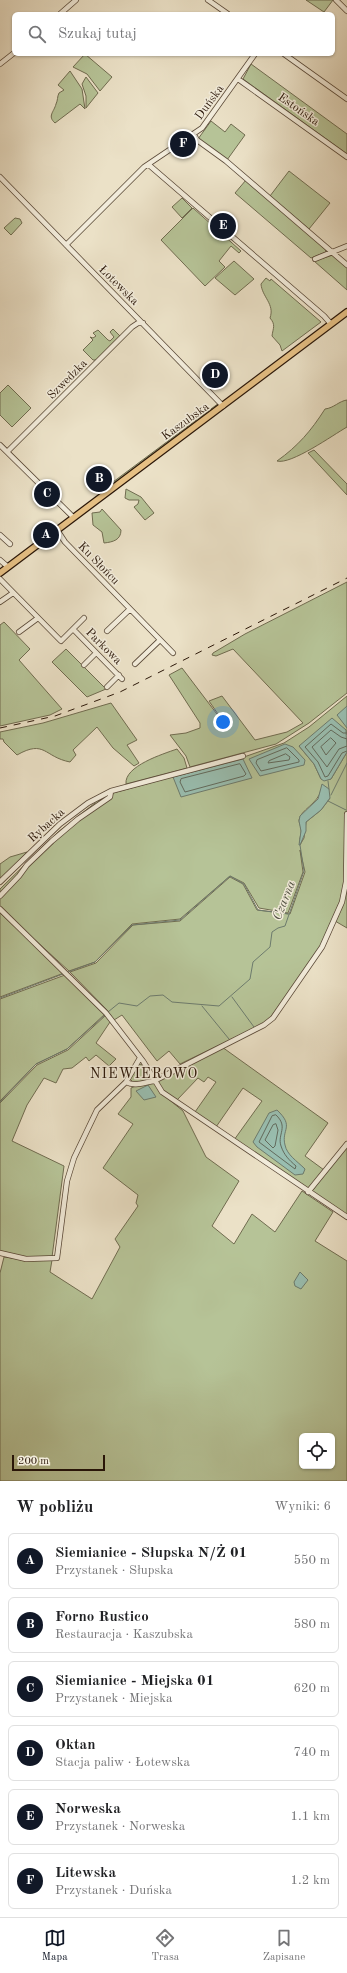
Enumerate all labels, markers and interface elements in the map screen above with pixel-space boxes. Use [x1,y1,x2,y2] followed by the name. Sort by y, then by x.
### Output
[12,12,335,56] search box
[26,23,48,45] icon: search
[58,27,137,42] text: Szukaj tutaj
[193,83,226,122] street label: Duńska
[276,91,321,128] street label: Estońska
[170,129,196,159] pin: F
[210,211,236,241] pin: E
[96,264,140,308] street label: Łotewska
[46,357,90,402] street label: Szwedzka
[202,360,228,390] pin: D
[160,401,212,443] street label: Kaszubska
[86,464,112,494] pin: B
[34,479,60,509] pin: C
[33,520,59,550] pin: A
[75,540,122,588] street label: Ku Słońcu
[83,626,124,667] street label: Parkowa
[213,712,233,732] your location
[26,806,67,845] street label: Rybacka
[271,879,298,922] water label: Czarna
[90,1067,198,1081] district label: NIEWIEROWO
[299,1433,335,1469] map controls
[299,1433,335,1469] button: locate
[12,1453,105,1472] scale bar
[18,1456,49,1467] text: 200 m
[16,1499,93,1516] text: W pobliżu
[275,1500,331,1513] text: Wyniki: 6
[55,1546,247,1561] text: Siemianice - Słupska N/Ż 01
[25,1554,35,1567] text: A
[293,1554,330,1567] text: 550 m
[55,1564,173,1577] text: Przystanek · Słupska
[55,1610,149,1625] text: Forno Rustico
[25,1618,35,1631] text: B
[293,1618,330,1631] text: 580 m
[55,1628,193,1641] text: Restauracja · Kaszubska
[55,1674,214,1689] text: Siemianice - Miejska 01
[26,1682,34,1695] text: C
[293,1682,330,1695] text: 620 m
[55,1692,172,1705] text: Przystanek · Miejska
[55,1738,96,1753] text: Oktan
[25,1746,35,1759] text: D
[293,1746,330,1759] text: 740 m
[55,1756,190,1769] text: Stacja paliw · Łotewska
[55,1802,121,1817] text: Norweska
[26,1810,34,1823] text: E
[291,1810,330,1823] text: 1.1 km
[55,1820,185,1833] text: Przystanek · Norweska
[55,1866,116,1881] text: Litewska
[26,1874,34,1887] text: F
[291,1874,330,1887] text: 1.2 km
[55,1884,172,1897] text: Przystanek · Duńska
[42,1927,68,1965] tab: Mapa
[151,1927,179,1965] tab: Trasa
[263,1927,305,1965] tab: Zapisane

